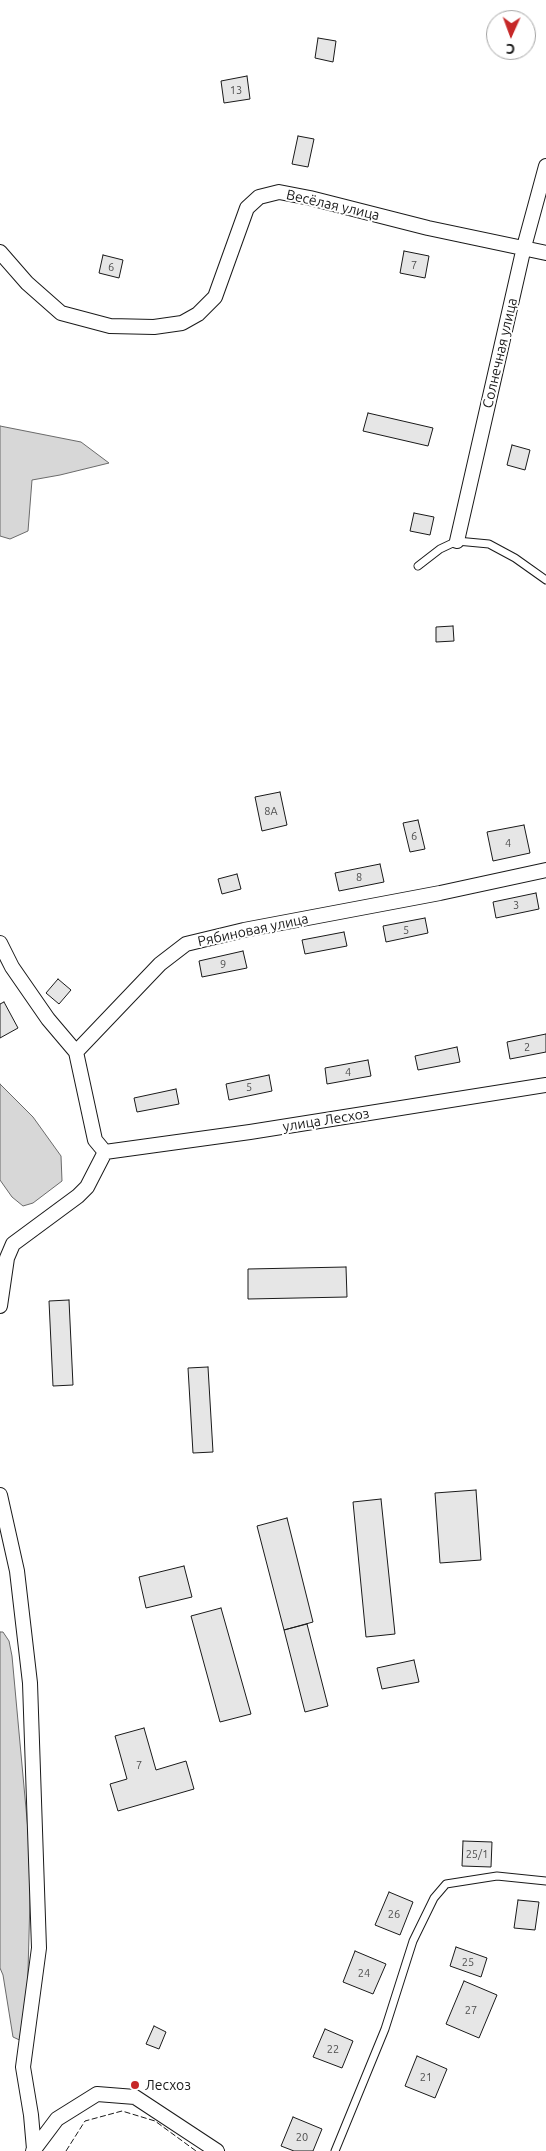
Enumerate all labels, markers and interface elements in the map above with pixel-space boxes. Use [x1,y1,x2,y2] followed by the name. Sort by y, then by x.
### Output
[486,10,536,60] north arrow
[506,41,515,57] text: С
[230,83,242,97] house number: 13
[285,186,381,224] street label: Весёлая улица
[411,258,417,272] house number: 7
[108,260,114,274] house number: 6
[479,296,521,410] street label: Солнечная улица
[264,804,278,818] house number: 8А
[411,829,417,843] house number: 6
[505,836,511,850] house number: 4
[356,870,362,884] house number: 8
[513,898,519,912] house number: 3
[196,910,310,950] street label: Рябиновая улица
[403,923,409,937] house number: 5
[220,957,226,971] house number: 9
[524,1040,530,1054] house number: 2
[345,1065,351,1079] house number: 4
[246,1080,252,1094] house number: 5
[282,1105,370,1135] street label: улица Лесхоз
[136,1758,142,1772] house number: 7
[466,1847,488,1861] house number: 25/1
[388,1907,400,1921] house number: 26
[462,1955,474,1969] house number: 25
[358,1966,370,1980] house number: 24
[465,2003,477,2017] house number: 27
[327,2042,339,2056] house number: 22
[420,2070,432,2084] house number: 21
[145,2077,191,2093] place label: Лесхоз
[129,2079,141,2091] marker: Лесхоз
[296,2130,308,2144] house number: 20

